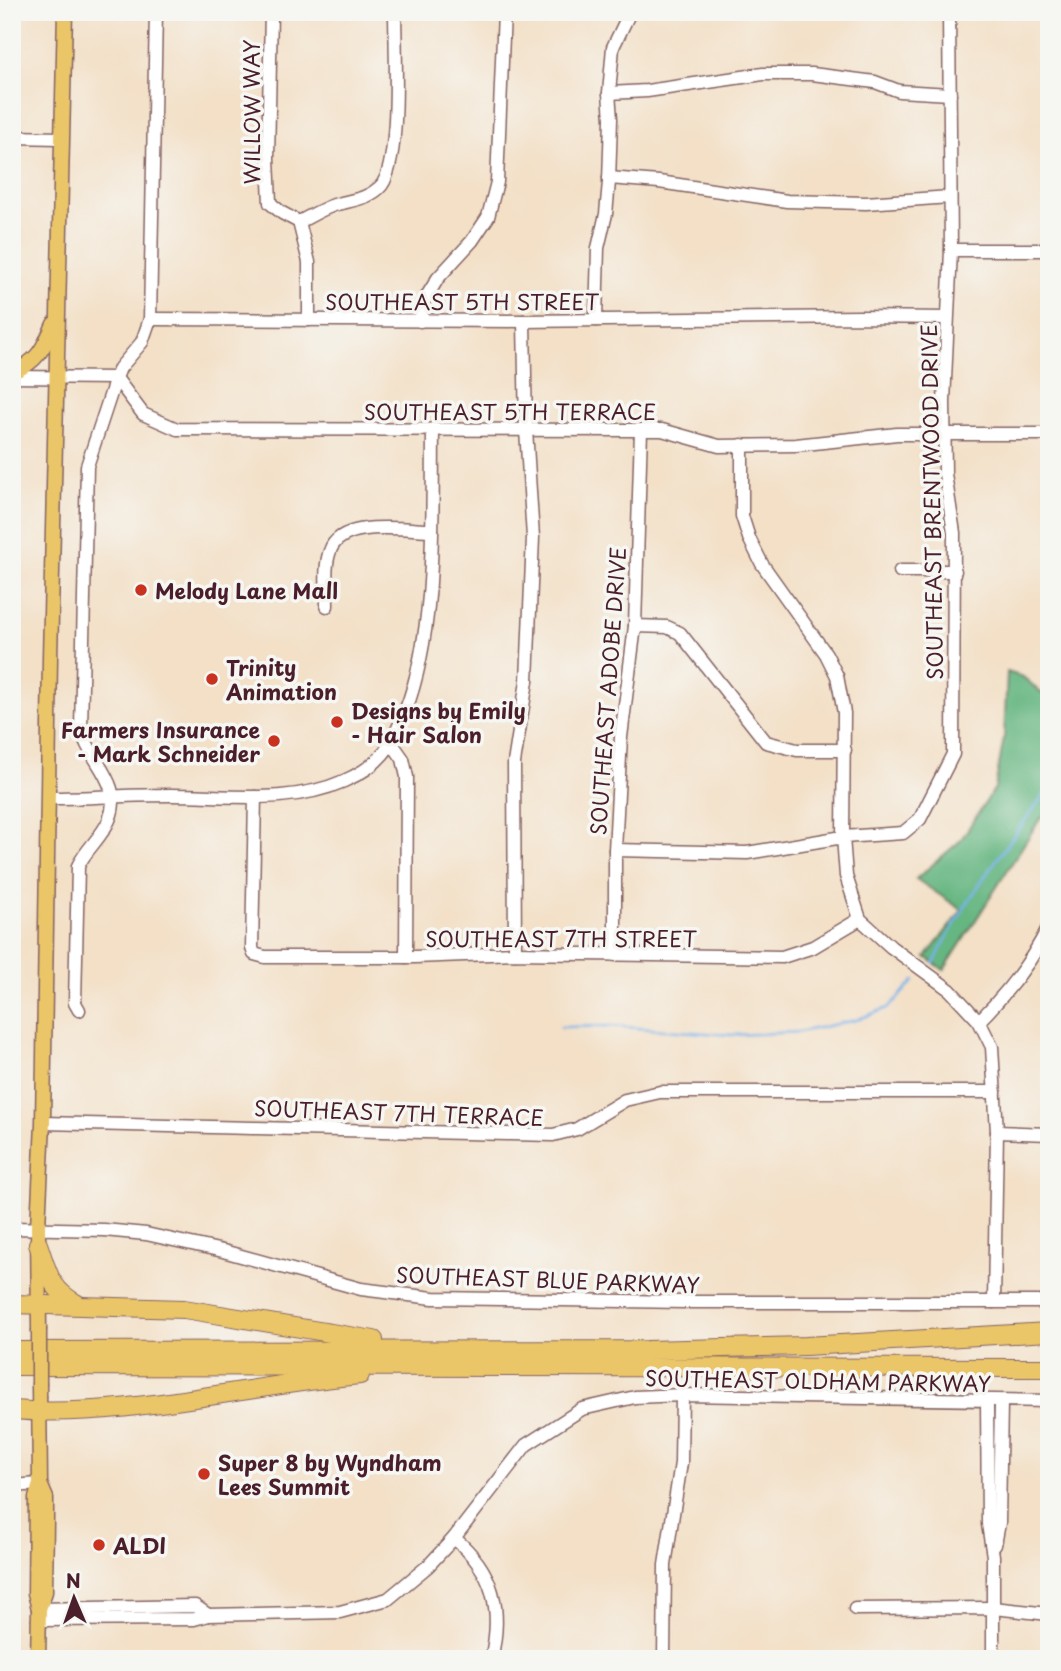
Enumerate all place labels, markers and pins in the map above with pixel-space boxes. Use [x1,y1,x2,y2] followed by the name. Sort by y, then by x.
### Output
[155,574,338,606] place label: Melody Lane Mall
[133,582,149,598] marker: Melody Lane Mall
[225,651,337,707] place label: Trinity Animation
[204,671,220,687] marker: Trinity Animation
[351,694,526,750] place label: Designs by Emily - Hair Salon
[61,713,260,769] place label: Farmers Insurance - Mark Schneider
[329,714,345,730] marker: Designs by Emily - Hair Salon
[266,733,282,749] marker: Farmers Insurance - Mark Schneider
[218,1446,442,1502] place label: Super 8 by Wyndham Lees Summit
[196,1466,212,1482] marker: Super 8 by Wyndham Lees Summit
[112,1529,166,1561] place label: ALDI
[91,1537,107,1553] marker: ALDI

